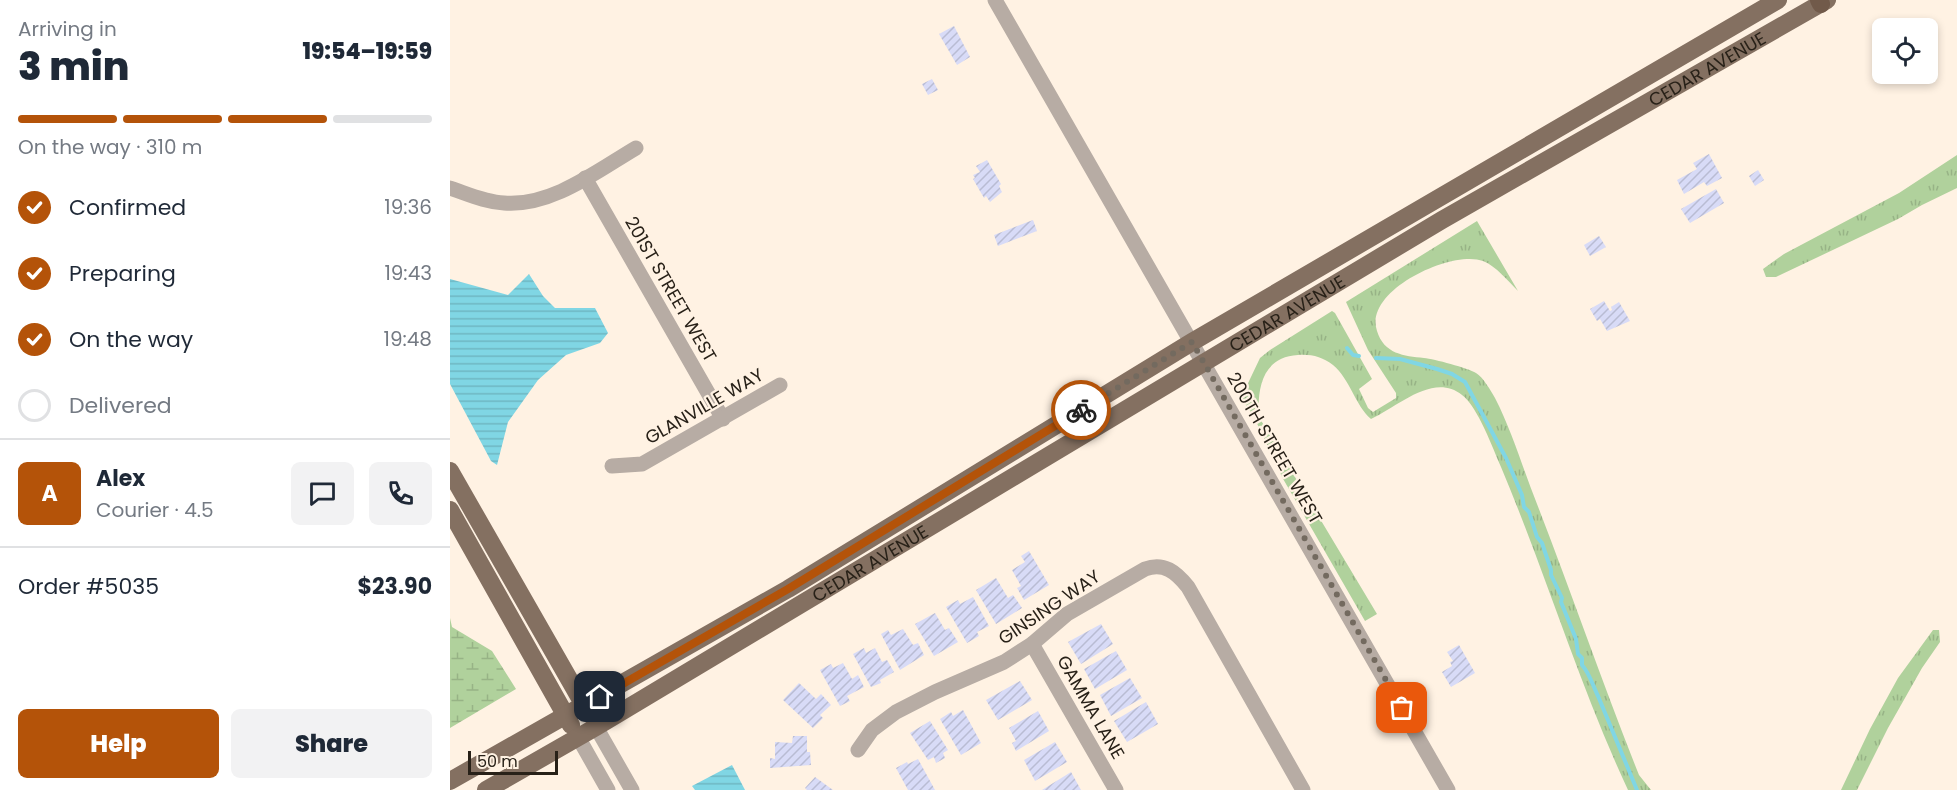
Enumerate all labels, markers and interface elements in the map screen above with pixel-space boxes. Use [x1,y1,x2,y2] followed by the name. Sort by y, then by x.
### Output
[18,15,117,43] text: Arriving in
[1872,18,1938,84] map controls
[1872,18,1938,84] button: locate
[1644,25,1770,112] street label: CEDAR AVENUE
[303,36,432,67] text: 19:54–19:59
[18,39,130,94] text: 3 min
[18,133,202,161] text: On the way · 310 m
[18,191,51,224] icon: check
[69,192,186,223] text: Confirmed
[384,193,432,221] text: 19:36
[619,212,723,366] street label: 201ST STREET WEST
[18,257,51,290] icon: check
[69,258,176,289] text: Preparing
[384,259,432,287] text: 19:43
[1224,269,1349,358] street label: CEDAR AVENUE
[18,323,51,356] icon: check
[69,324,193,355] text: On the way
[384,325,432,353] text: 19:48
[640,362,768,450] street label: GLANVILLE WAY
[1221,368,1329,529] street label: 200TH STREET WEST
[1051,380,1111,440] courier
[69,390,172,421] text: Delivered
[1065,394,1098,427] icon: bike
[291,462,354,525] button: chat
[369,462,432,525] button: phone
[96,463,145,494] text: Alex
[41,478,58,509] text: A
[96,496,214,524] text: Courier · 4.5
[807,518,933,607] street label: CEDAR AVENUE
[993,563,1105,650] street label: GINSING WAY
[18,571,159,602] text: Order #5035
[358,571,432,602] text: $23.90
[1051,651,1131,763] street label: GAMMA LANE
[574,671,625,722] pin
[583,680,616,713] icon: home
[1376,682,1427,733] pin
[1385,691,1418,724] icon: bag
[18,709,219,778] button: Help
[231,709,432,778] button: Share
[468,748,558,776] scale bar
[477,750,518,773] text: 50 m

